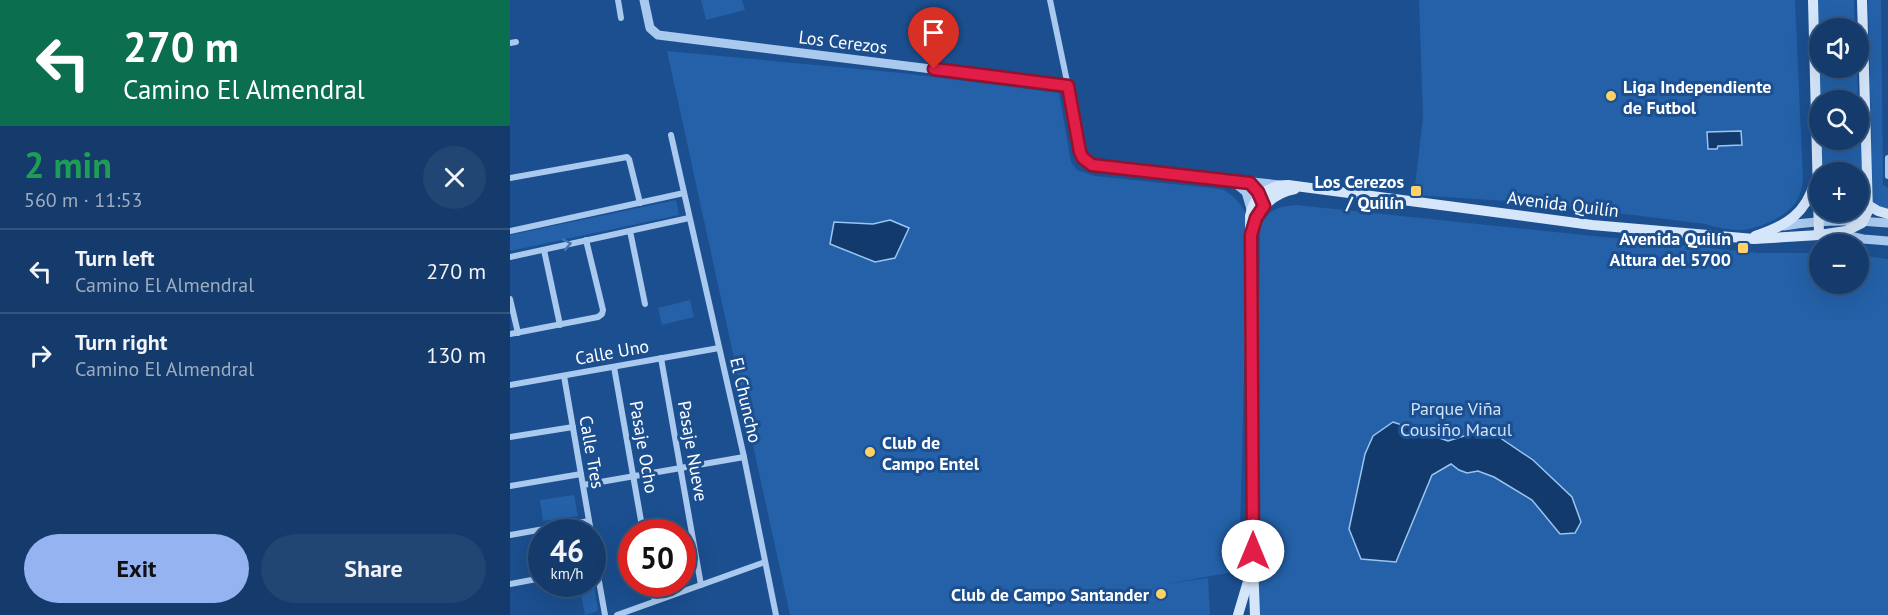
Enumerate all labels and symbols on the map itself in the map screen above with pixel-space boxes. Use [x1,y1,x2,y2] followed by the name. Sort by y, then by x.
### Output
[908,7,959,69] pin
[797,25,889,59] street label: Los Cerezos
[1623,75,1772,119] place label: Liga Independiente de Futbol
[1604,89,1618,103] marker: Liga Independiente de Futbol
[1315,170,1404,214] place label: Los Cerezos / Quilín
[1409,184,1423,198] marker: Los Cerezos / Quilín
[1506,186,1620,222] street label: Avenida Quilín
[1610,227,1731,271] place label: Avenida Quilín Altura del 5700
[562,239,572,252] one-way arrow
[1736,241,1750,255] marker: Avenida Quilín Altura del 5700
[573,334,651,370] street label: Calle Uno
[725,355,767,445] street label: El Chuncho
[1400,397,1513,441] park label: Parque Viña Cousiño Macul
[625,399,663,495] street label: Pasaje Ocho
[673,399,713,503] street label: Pasaje Nueve
[574,414,610,490] street label: Calle Tres
[882,431,980,475] place label: Club de Campo Entel
[863,445,877,459] marker: Club de Campo Entel
[618,519,696,597] speed limit sign: 50
[1221,519,1285,583] position arrow
[951,583,1150,606] place label: Club de Campo Santander
[1154,587,1168,601] marker: Club de Campo Santander

